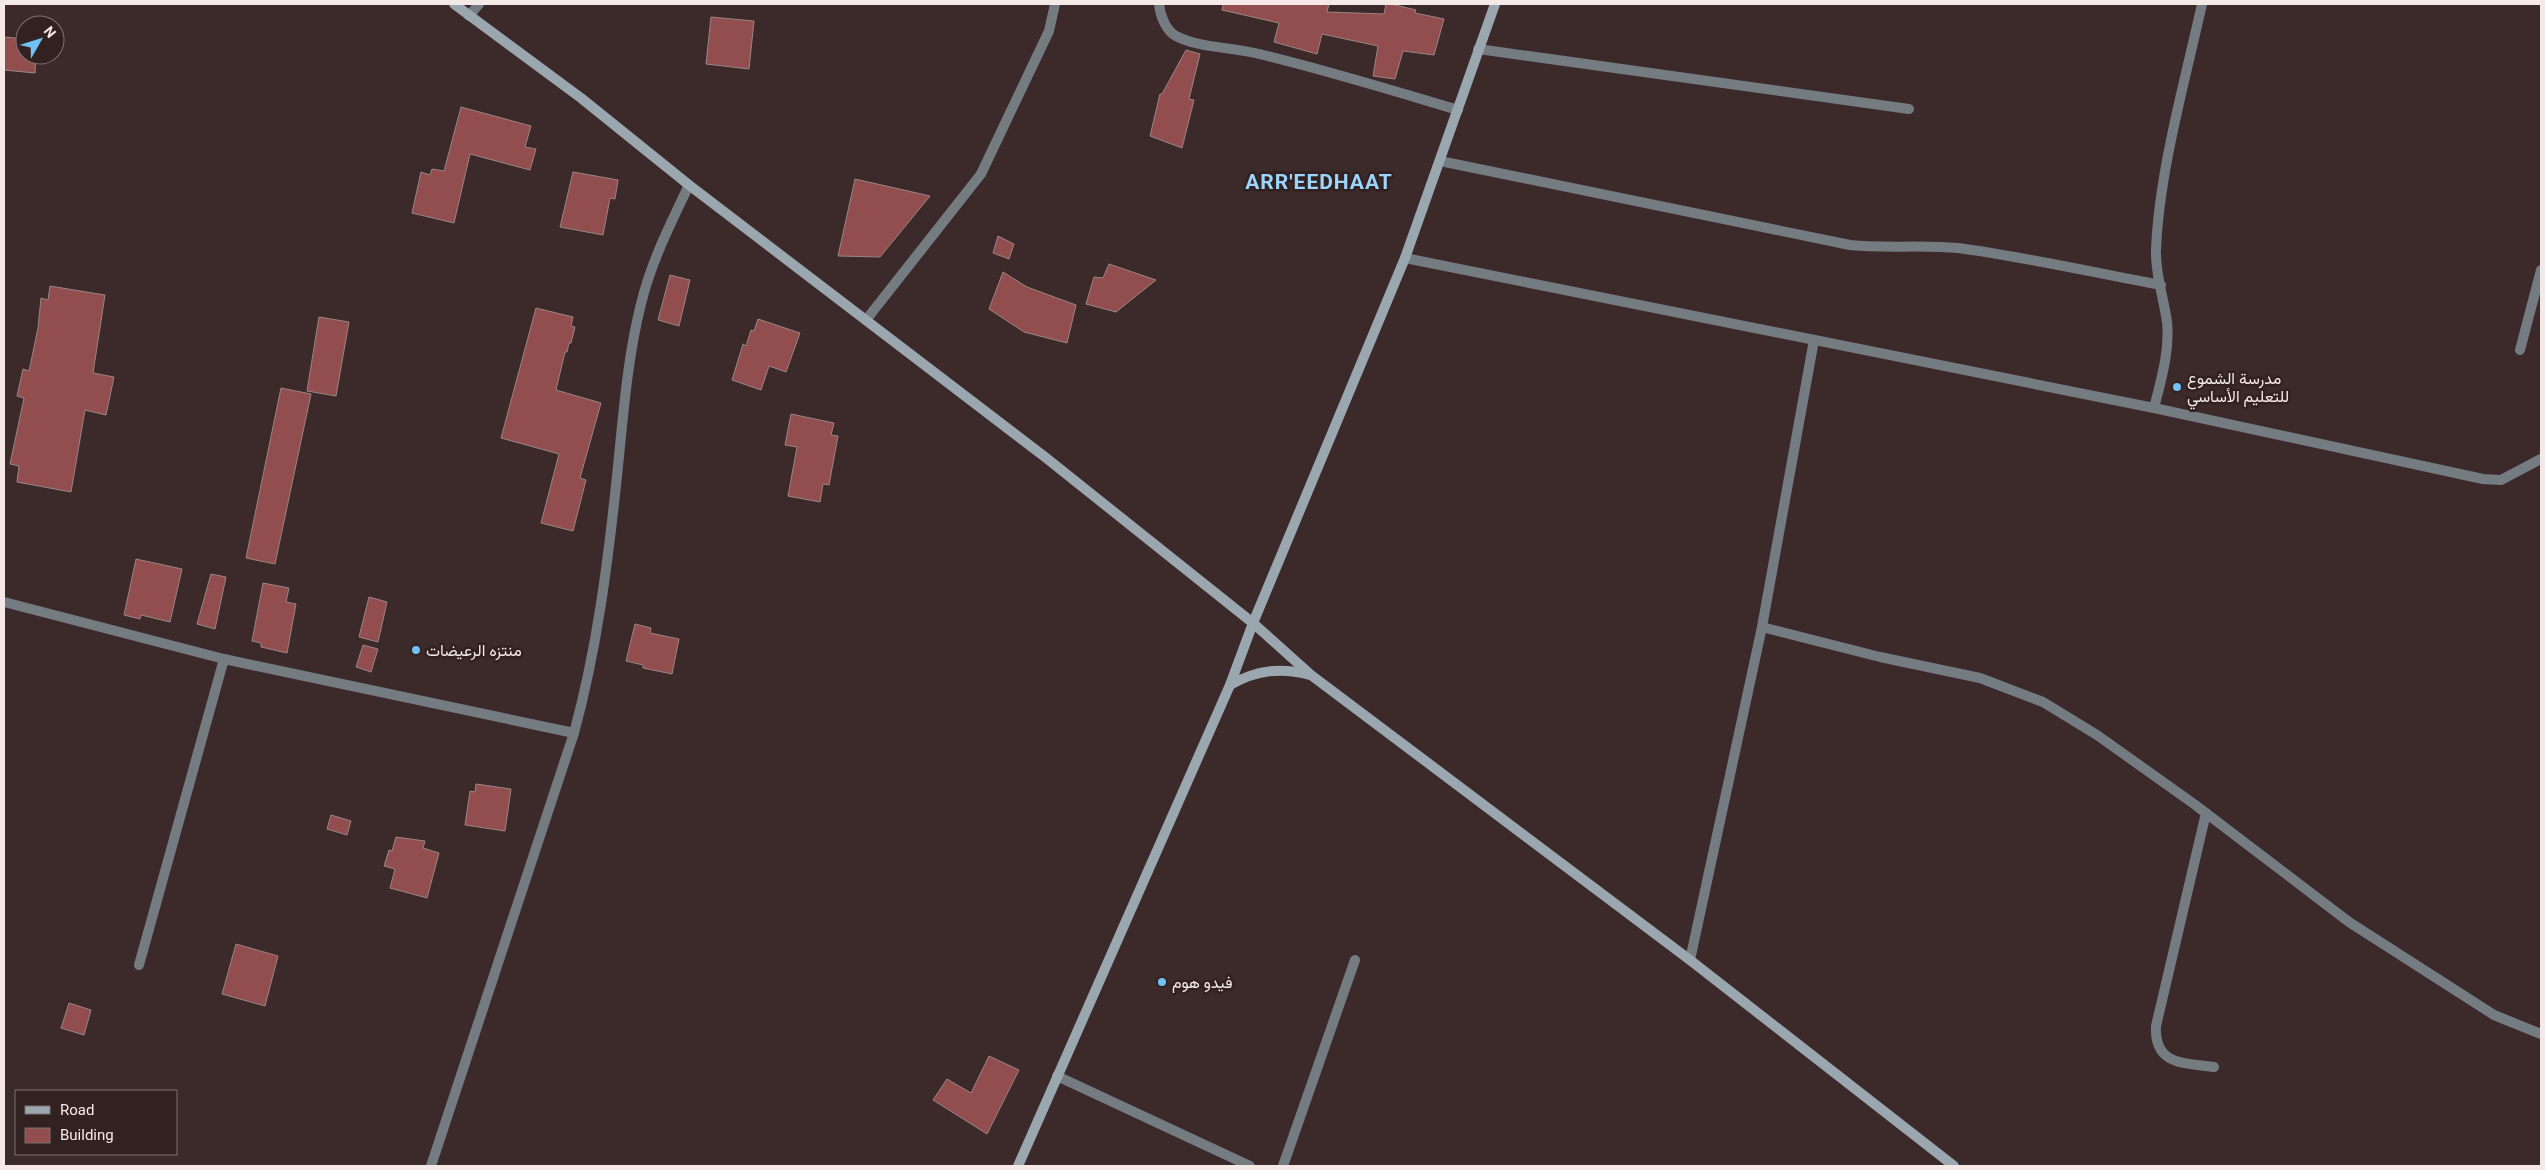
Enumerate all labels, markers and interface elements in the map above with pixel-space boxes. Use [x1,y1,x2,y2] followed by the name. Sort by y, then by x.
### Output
[15,15,65,65] north arrow
[41,23,59,41] text: N
[1245,170,1393,194] district label: ARR'EEDHAAT
[2187,369,2289,410] place label: مدرسة الشموع للتعليم الأساسي
[2171,381,2183,393] marker: مدرسة الشموع للتعليم الأساسي
[426,641,522,661] place label: منتزه الرعيضات
[410,644,422,656] marker: منتزه الرعيضات
[1172,973,1232,993] place label: فيدو هوم
[1156,976,1168,988] marker: فيدو هوم
[15,1090,178,1155] legend
[60,1101,94,1119] text: Road
[60,1126,114,1144] text: Building

